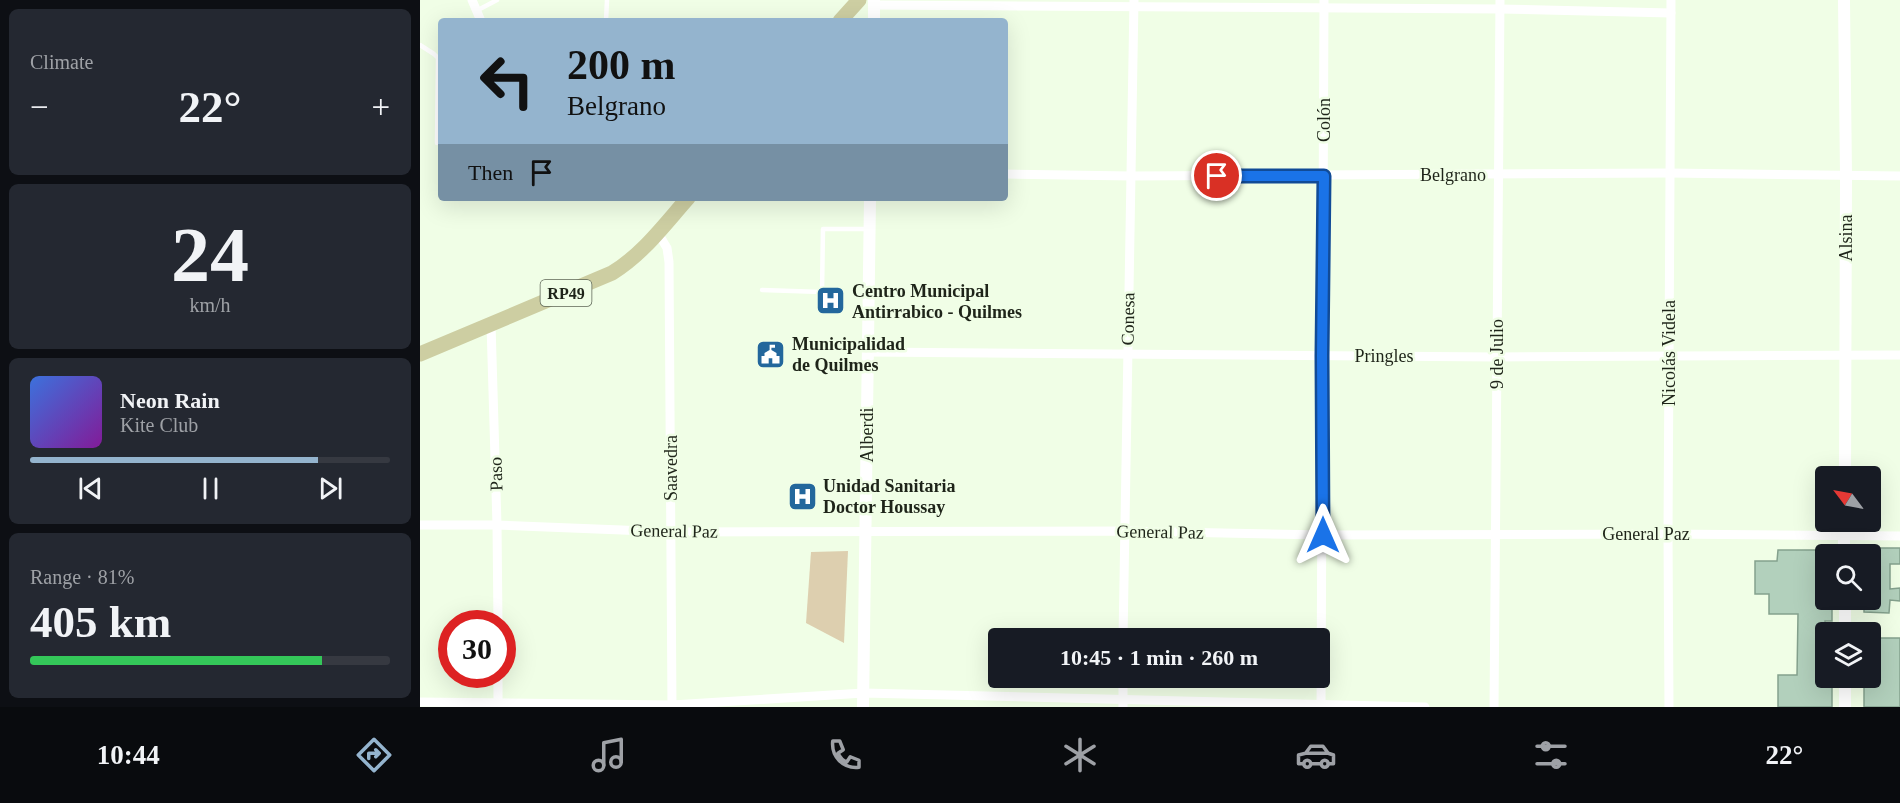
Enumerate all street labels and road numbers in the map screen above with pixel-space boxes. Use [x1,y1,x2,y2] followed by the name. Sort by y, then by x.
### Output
[1314,98,1334,142] street label: Colón
[1420,165,1486,185] street label: Belgrano
[1836,214,1856,262] street label: Alsina
[540,280,592,306] road number: RP49
[1118,292,1138,346] street label: Conesa
[1659,300,1679,406] street label: Nicolás Videla
[1487,319,1507,389] street label: 9 de Julio
[1354,346,1414,366] street label: Pringles
[857,408,877,462] street label: Alberdi
[661,435,681,501] street label: Saavedra
[485,457,507,491] street label: Paso
[630,520,718,542] street label: General Paz
[1116,521,1204,543] street label: General Paz
[1602,524,1690,544] street label: General Paz

